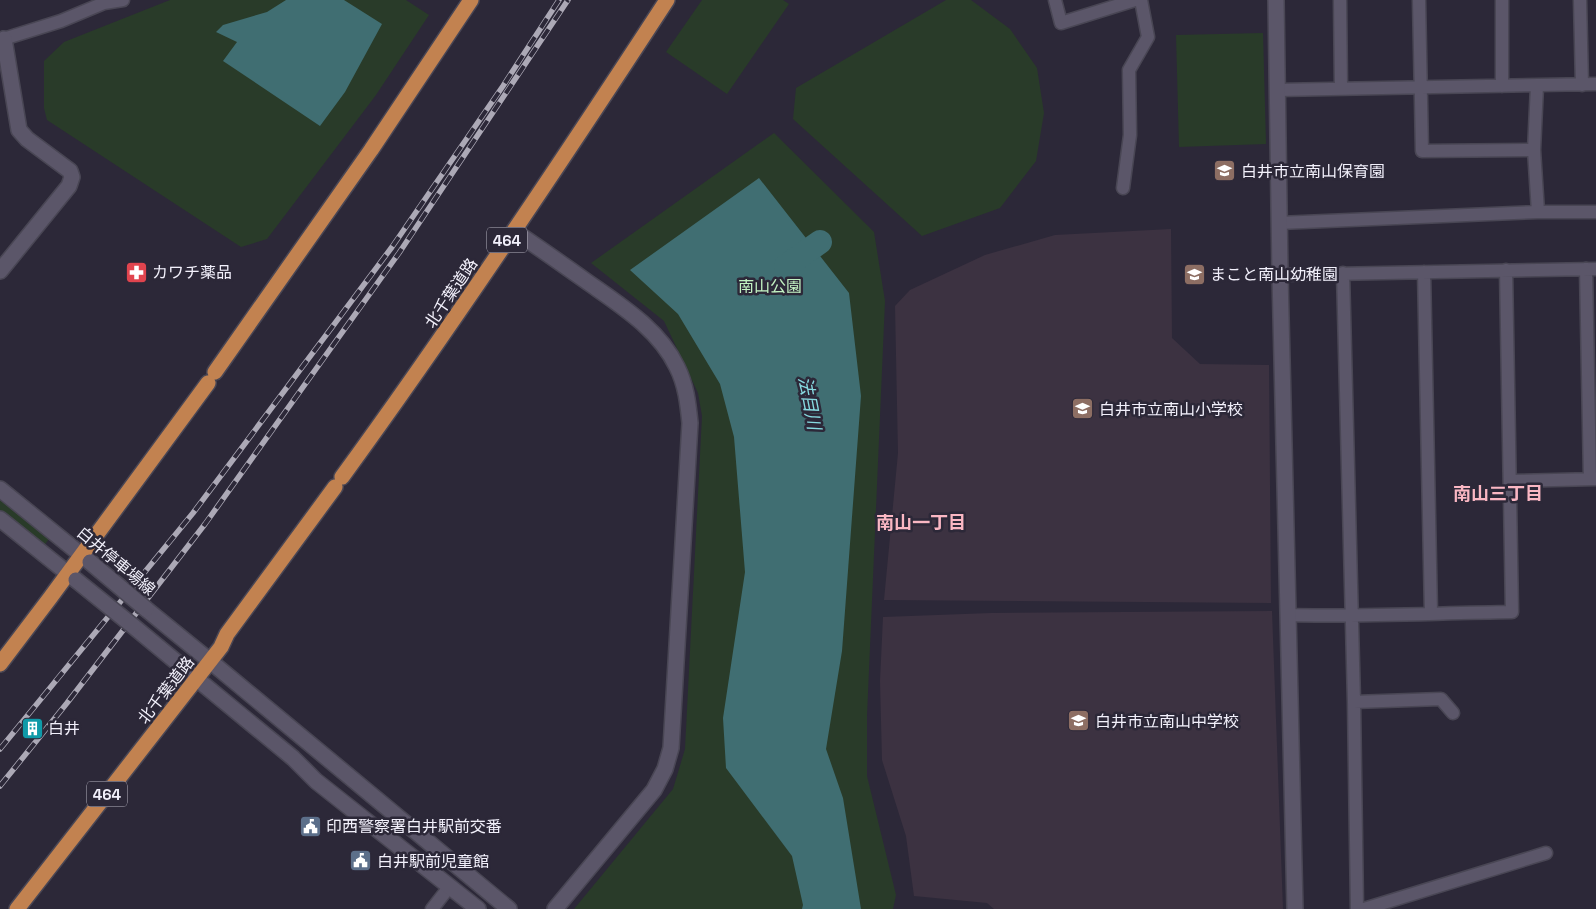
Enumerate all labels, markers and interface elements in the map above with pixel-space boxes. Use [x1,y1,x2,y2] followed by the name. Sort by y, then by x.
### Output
[1213,159,1237,183] school or university icon: 白井市立南山保育園
[1241,161,1385,182] place label: 白井市立南山保育園
[487,228,527,252] road number: 464
[420,254,482,332] street label: 北千葉道路
[124,260,148,284] pharmacy icon: カワチ薬品
[152,262,232,283] place label: カワチ薬品
[1182,262,1206,286] school or university icon: まこと南山幼稚園
[1210,264,1338,285] place label: まこと南山幼稚園
[738,276,802,297] park label: 南山公園
[794,374,827,434] water label: 法目川
[1071,397,1095,421] school or university icon: 白井市立南山小学校
[1099,399,1243,420] place label: 白井市立南山小学校
[1453,482,1543,505] district label: 南山三丁目
[876,511,966,534] district label: 南山一丁目
[72,522,160,600] street label: 白井停車場線
[133,652,199,728] street label: 北千葉道路
[1067,709,1091,733] school or university icon: 白井市立南山中学校
[1095,711,1239,732] place label: 白井市立南山中学校
[20,716,44,740] building icon: 白井
[48,718,80,739] place label: 白井
[87,782,127,806] road number: 464
[298,814,322,838] public building icon: 印西警察署白井駅前交番
[326,816,502,837] place label: 印西警察署白井駅前交番
[349,849,373,873] public building icon: 白井駅前児童館
[377,851,489,872] place label: 白井駅前児童館

